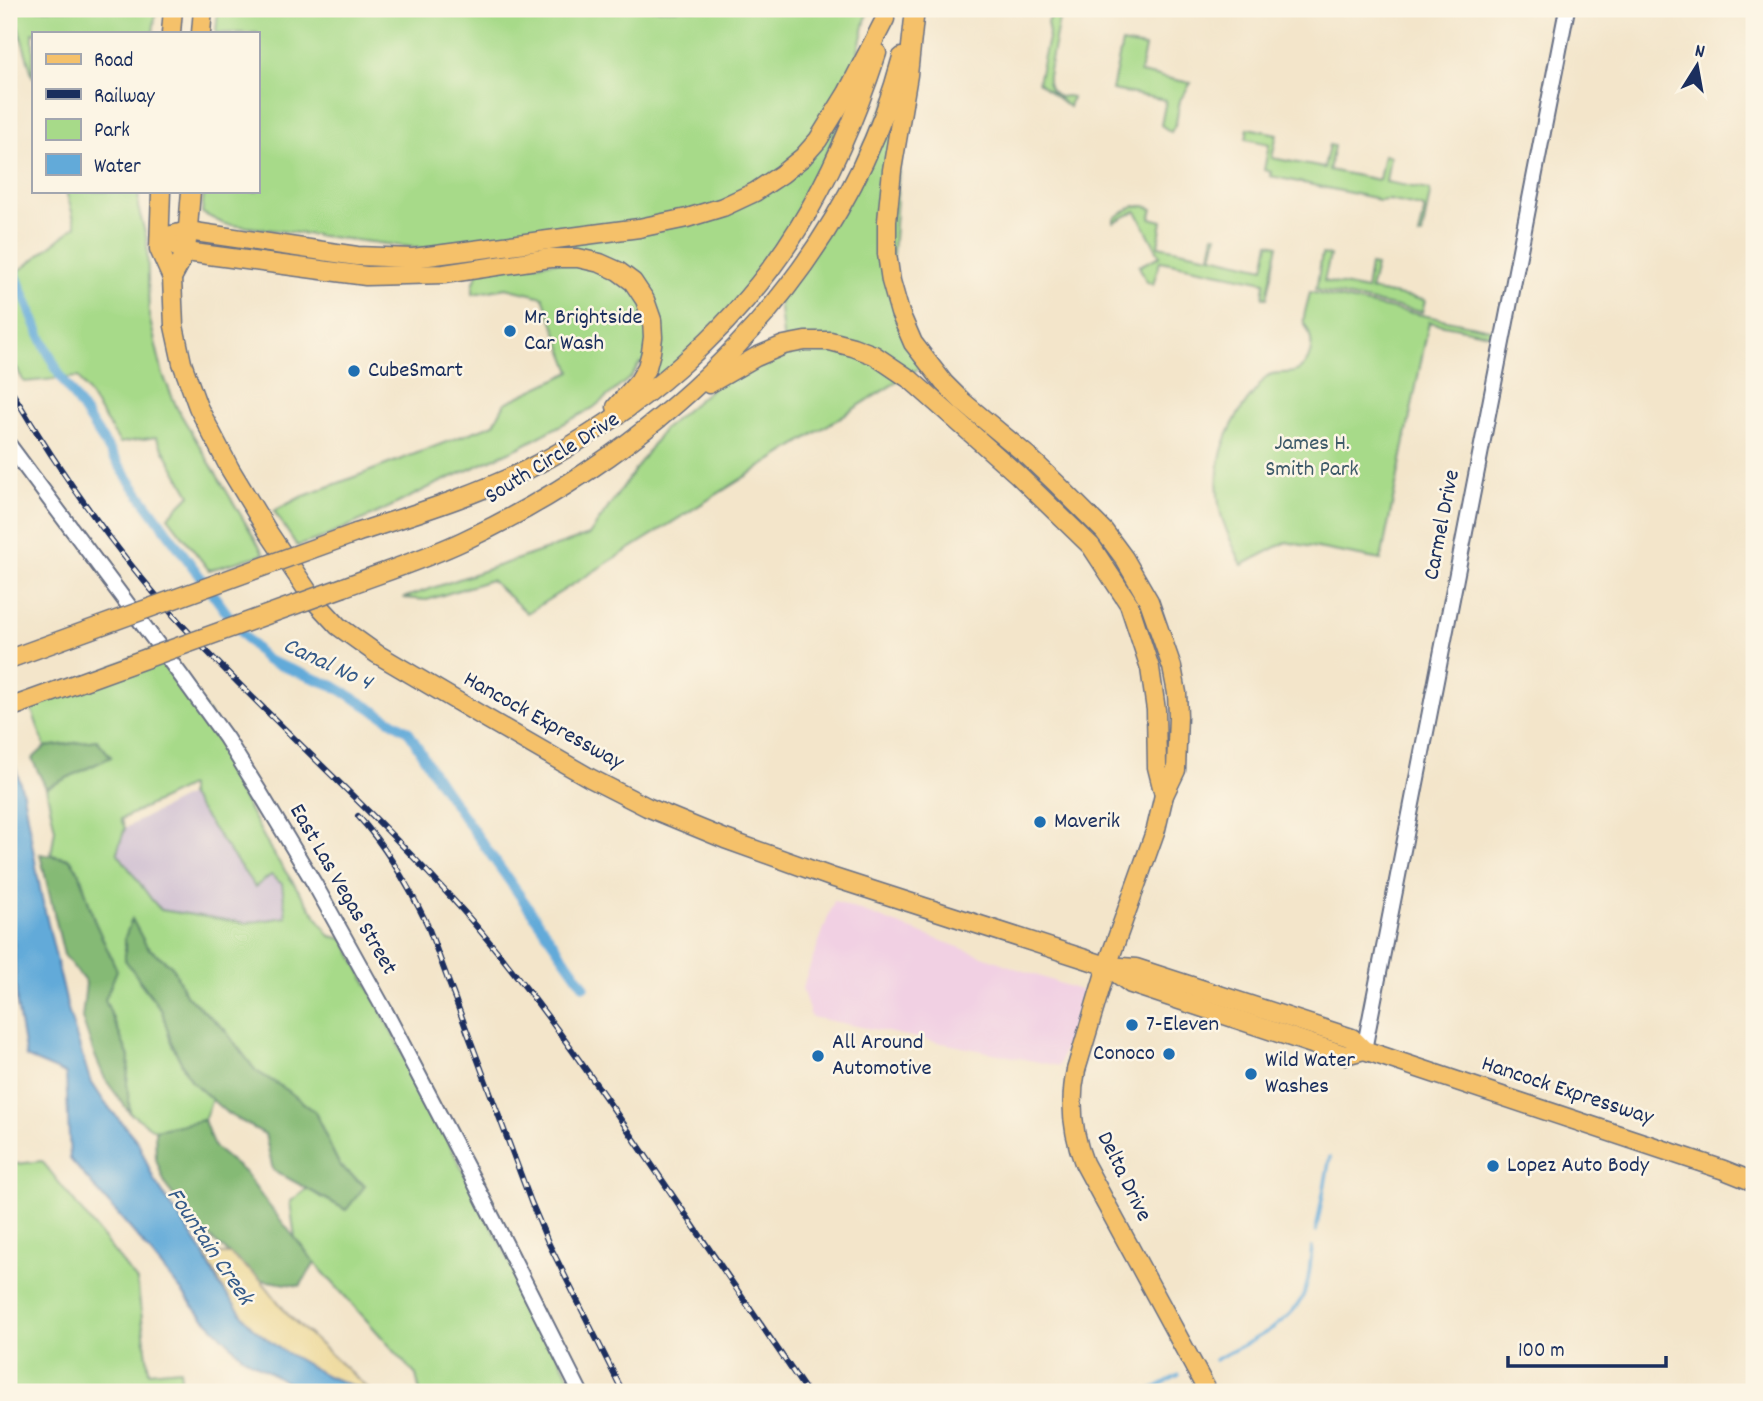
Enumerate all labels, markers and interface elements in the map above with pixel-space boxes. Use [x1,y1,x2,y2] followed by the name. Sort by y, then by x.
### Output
[32,32,259,192] legend
[1662,32,1732,102] north arrow
[1692,39,1707,67] text: N
[94,47,133,77] text: Road
[94,83,155,113] text: Railway
[94,117,130,147] text: Park
[94,153,141,183] text: Water
[524,302,643,361] place label: Mr. Brightside Car Wash
[502,323,518,339] marker: Mr. Brightside Car Wash
[368,355,463,388] place label: CubeSmart
[346,363,362,379] marker: CubeSmart
[479,404,627,514] street label: South Circle Drive
[1265,428,1359,487] park label: James H. Smith Park
[1416,467,1470,583] street label: Carmel Drive
[277,630,379,701] water label: Canal No 4
[457,664,630,780] street label: Hancock Expressway
[280,798,404,982] street label: East Las Vegas Street
[1054,806,1120,839] place label: Maverik
[1032,814,1048,830] marker: Maverik
[1146,1009,1219,1042] place label: 7-Eleven
[1124,1017,1140,1033] marker: 7-Eleven
[832,1027,932,1086] place label: All Around Automotive
[1093,1038,1155,1071] place label: Conoco
[1265,1045,1356,1104] place label: Wild Water Washes
[1161,1046,1177,1062] marker: Conoco
[810,1048,826,1064] marker: All Around Automotive
[1477,1049,1658,1136] street label: Hancock Expressway
[1243,1066,1259,1082] marker: Wild Water Washes
[1087,1126,1159,1228] street label: Delta Drive
[1507,1150,1650,1183] place label: Lopez Auto Body
[1485,1158,1501,1174] marker: Lopez Auto Body
[157,1181,262,1315] water label: Fountain Creek
[1508,1324,1665,1368] scale bar
[1518,1337,1565,1367] text: 100 m

